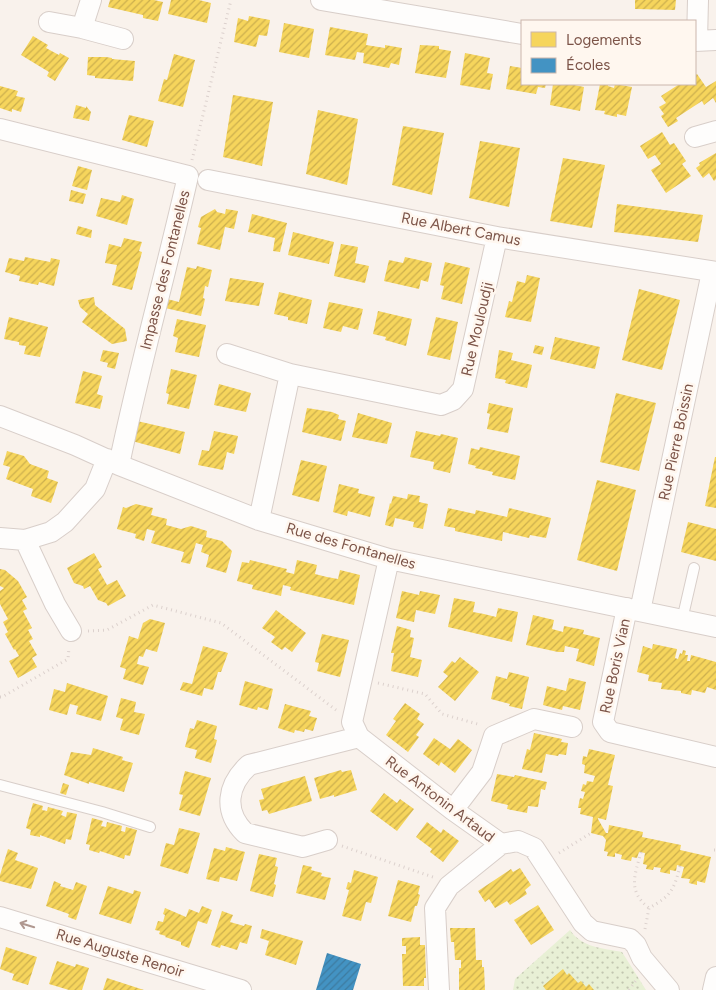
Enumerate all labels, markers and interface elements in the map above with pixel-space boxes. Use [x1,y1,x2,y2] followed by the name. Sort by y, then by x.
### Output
[521,20,696,85] legend
[566,31,641,49] text: Logements
[566,56,610,74] text: Écoles
[136,188,194,352] street label: Impasse des Fontanelles
[400,209,522,249] street label: Rue Albert Camus
[457,280,497,378] street label: Rue Mouloudji
[655,382,697,502] street label: Rue Pierre Boissin
[284,519,418,573] street label: Rue des Fontanelles
[596,617,634,715] street label: Rue Boris Vian
[382,752,498,846] street label: Rue Antonin Artaud
[19,920,35,930] one-way arrow
[54,925,186,981] street label: Rue Auguste Renoir

